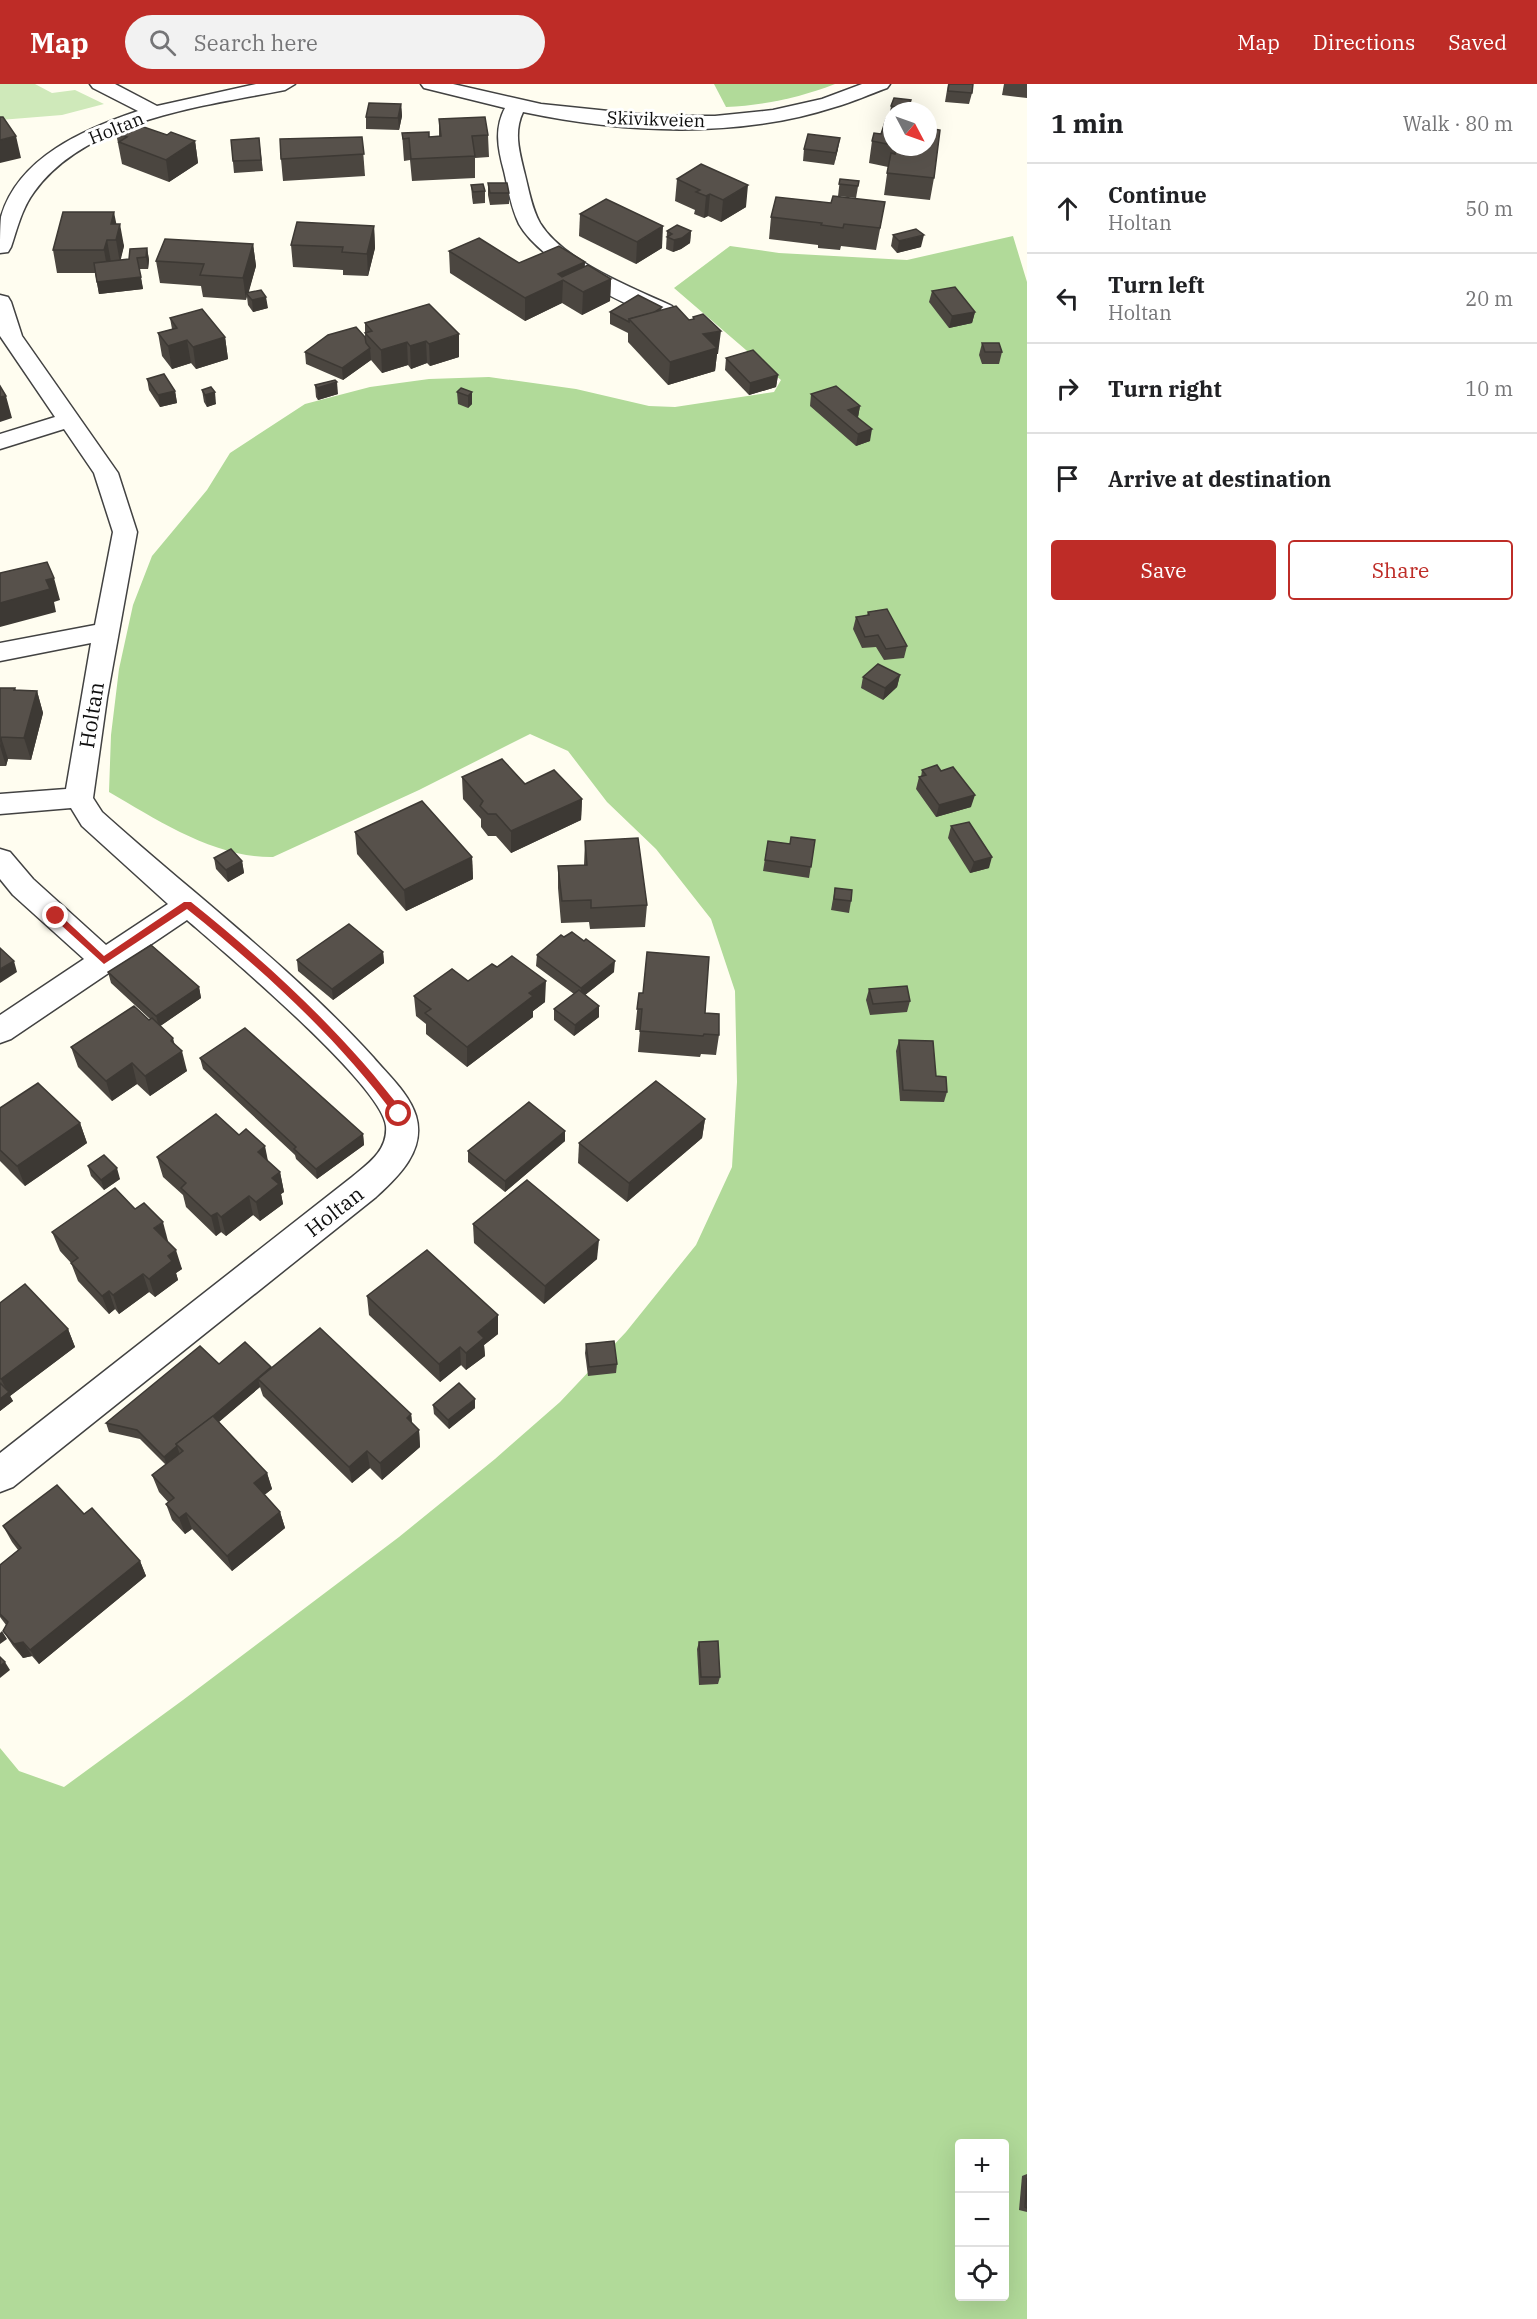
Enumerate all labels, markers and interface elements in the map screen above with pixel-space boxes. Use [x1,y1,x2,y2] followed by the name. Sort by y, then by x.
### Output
[125,15,545,69] search box
[30,24,89,61] text: Map
[146,26,179,59] icon: search
[194,28,318,57] text: Search here
[1237,28,1280,56] text: Map
[1313,28,1415,56] text: Directions
[1448,28,1507,56] text: Saved
[883,102,937,156] north arrow
[606,106,706,132] street label: Skivikveien
[1051,106,1124,140] text: 1 min
[85,107,147,149] street label: Holtan
[1403,110,1513,137] text: Walk · 80 m
[1108,180,1207,209] text: Continue
[1051,192,1084,225] icon: ahead
[1465,195,1513,222] text: 50 m
[1108,209,1172,236] text: Holtan
[1108,270,1204,299] text: Turn left
[1051,282,1084,315] icon: left
[1465,285,1513,312] text: 20 m
[1108,299,1172,326] text: Holtan
[1051,372,1084,405] icon: right
[1108,374,1222,403] text: Turn right
[1465,375,1513,402] text: 10 m
[1051,462,1084,495] icon: arrive
[1108,464,1331,493] text: Arrive at destination
[1051,540,1276,600] button: Save
[1288,540,1513,600] button: Share
[72,680,110,750] street label: Holtan
[42,902,68,928] route end
[385,1100,411,1126] route start
[299,1179,369,1243] street label: Holtan
[955,2139,1009,2301] map controls
[955,2139,1009,2193] button: +
[955,2193,1009,2247] button: −
[955,2247,1009,2301] button: locate

